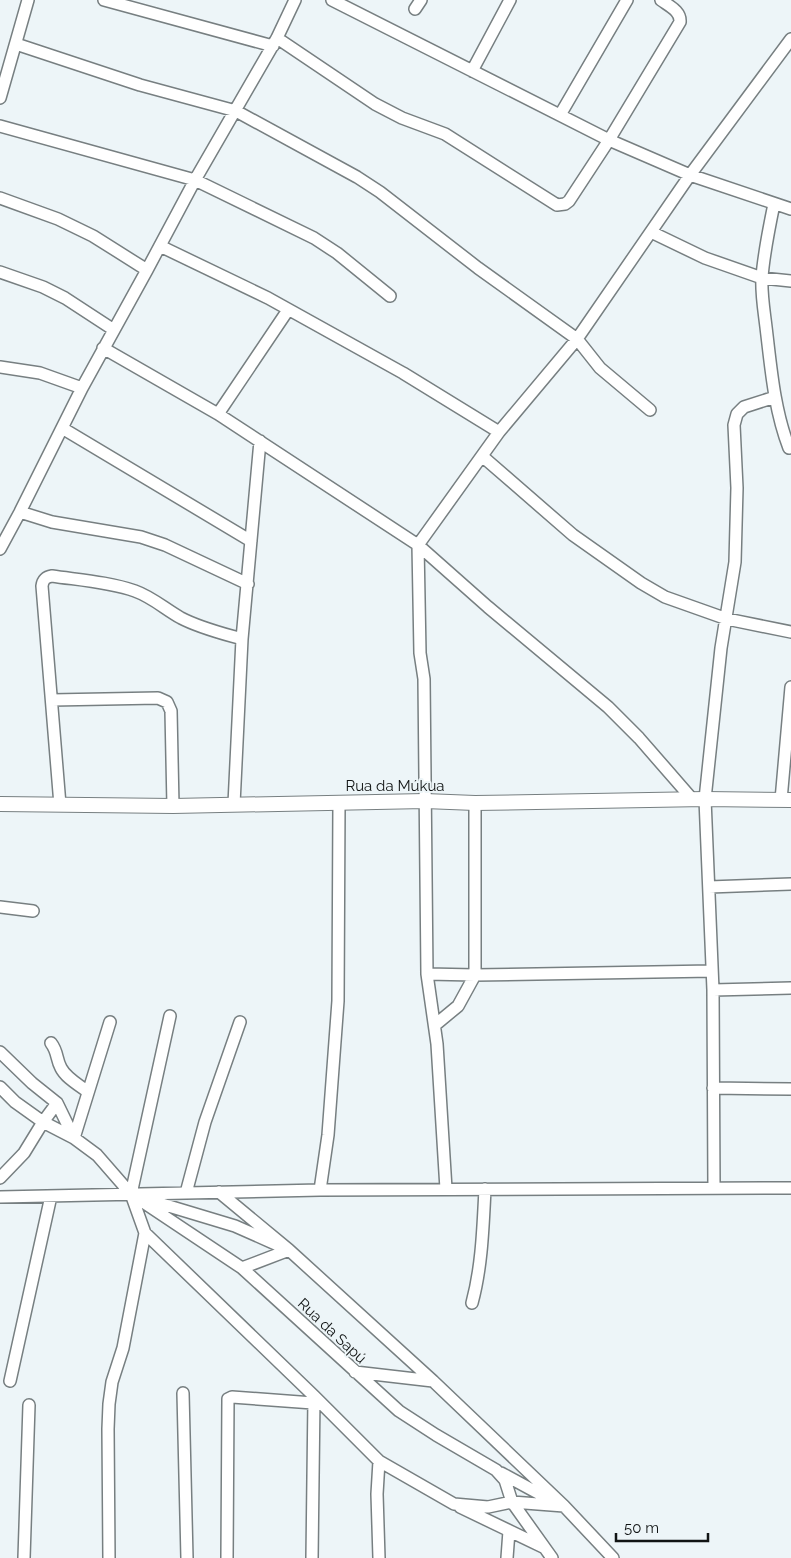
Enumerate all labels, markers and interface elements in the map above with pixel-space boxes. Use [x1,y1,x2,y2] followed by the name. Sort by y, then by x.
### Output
[345,777,445,795] street label: Rua da Múkua
[294,1295,370,1367] street label: Rua da Sapú
[616,1510,708,1542] scale bar
[624,1519,659,1537] text: 50 m

